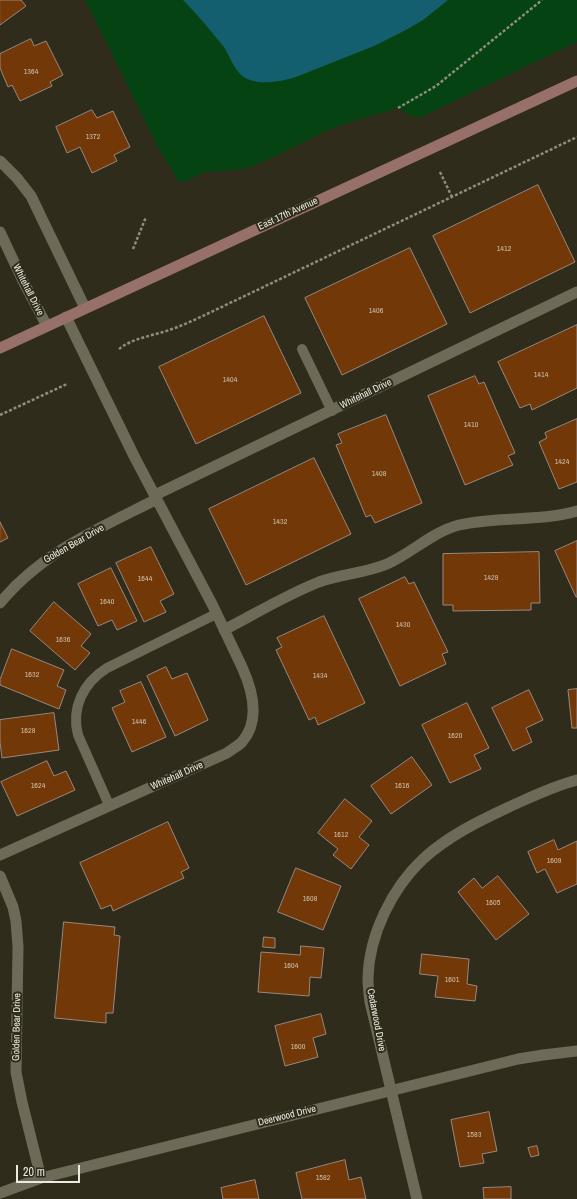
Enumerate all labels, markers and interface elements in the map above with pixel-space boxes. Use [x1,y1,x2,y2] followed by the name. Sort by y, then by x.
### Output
[24,67,38,77] house number: 1364
[86,132,100,142] house number: 1372
[256,195,320,233] street label: East 17th Avenue
[497,244,511,254] house number: 1412
[10,262,46,318] street label: Whitehall Drive
[369,306,383,316] house number: 1406
[534,370,548,380] house number: 1414
[223,375,237,385] house number: 1404
[338,376,394,412] street label: Whitehall Drive
[464,420,478,430] house number: 1410
[555,457,569,467] house number: 1424
[372,469,386,479] house number: 1408
[273,517,287,527] house number: 1432
[42,522,106,566] street label: Golden Bear Drive
[484,573,498,583] house number: 1428
[138,574,152,584] house number: 1644
[100,597,114,607] house number: 1640
[396,620,410,630] house number: 1430
[56,635,70,645] house number: 1636
[25,670,39,680] house number: 1632
[313,671,327,681] house number: 1434
[132,717,146,727] house number: 1446
[21,726,35,736] house number: 1628
[448,731,462,741] house number: 1620
[149,759,205,793] street label: Whitehall Drive
[31,781,45,791] house number: 1624
[395,781,409,791] house number: 1616
[334,830,348,840] house number: 1612
[547,856,561,866] house number: 1609
[303,894,317,904] house number: 1608
[486,898,500,908] house number: 1605
[284,961,298,971] house number: 1604
[445,975,459,985] house number: 1601
[364,988,388,1052] street label: Cedarwood Drive
[10,993,24,1061] street label: Golden Bear Drive
[291,1042,305,1052] house number: 1600
[257,1103,317,1129] street label: Deerwood Drive
[467,1130,481,1140] house number: 1583
[18,1157,82,1183] scale bar
[23,1164,45,1180] text: 20 m
[316,1173,330,1183] house number: 1582

